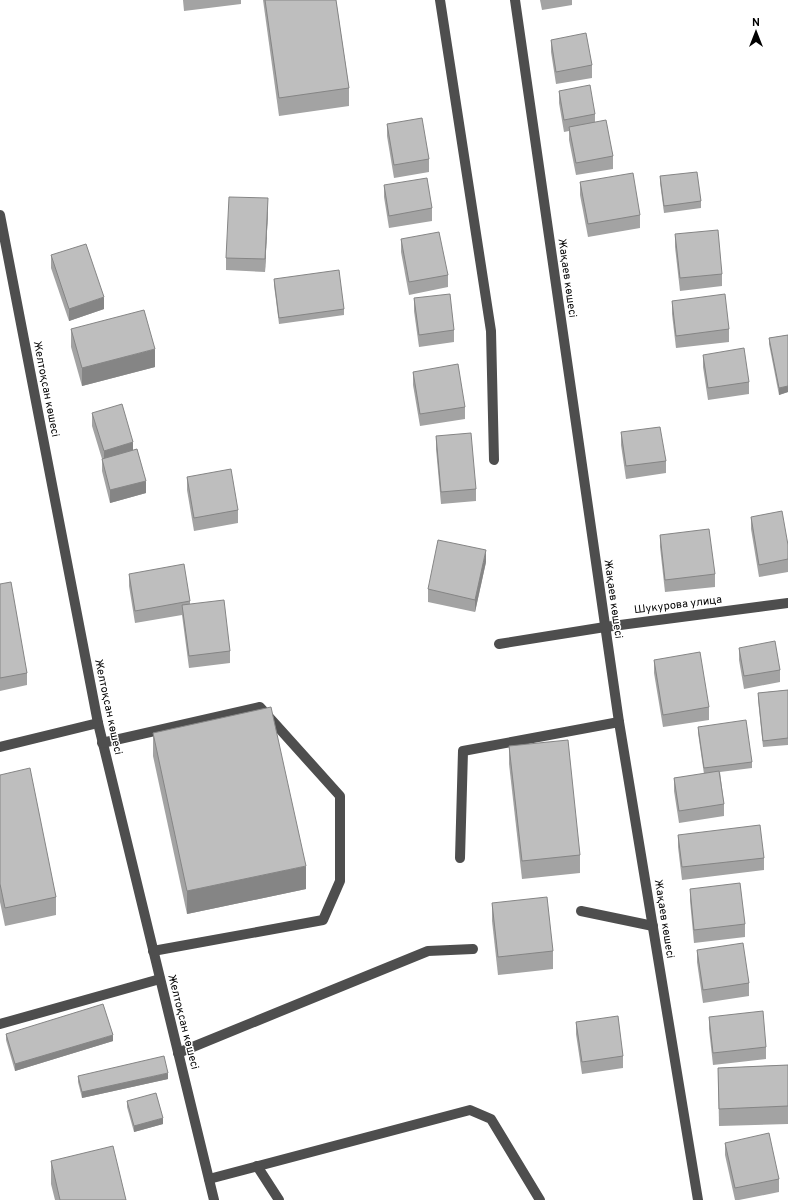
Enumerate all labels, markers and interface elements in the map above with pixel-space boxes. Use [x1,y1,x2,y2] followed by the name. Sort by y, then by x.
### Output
[736,12,776,52] north arrow
[752,16,760,30] text: N
[555,238,579,318] street label: Жақаев көшесі
[30,340,62,438] street label: Желтоқсан көшесі
[601,559,625,639] street label: Жақаев көшесі
[633,593,723,617] street label: Шукурова улица
[91,658,125,756] street label: Желтоқсан көшесі
[651,879,677,959] street label: Жақаев көшесі
[164,973,202,1071] street label: Желтоқсан көшесі

